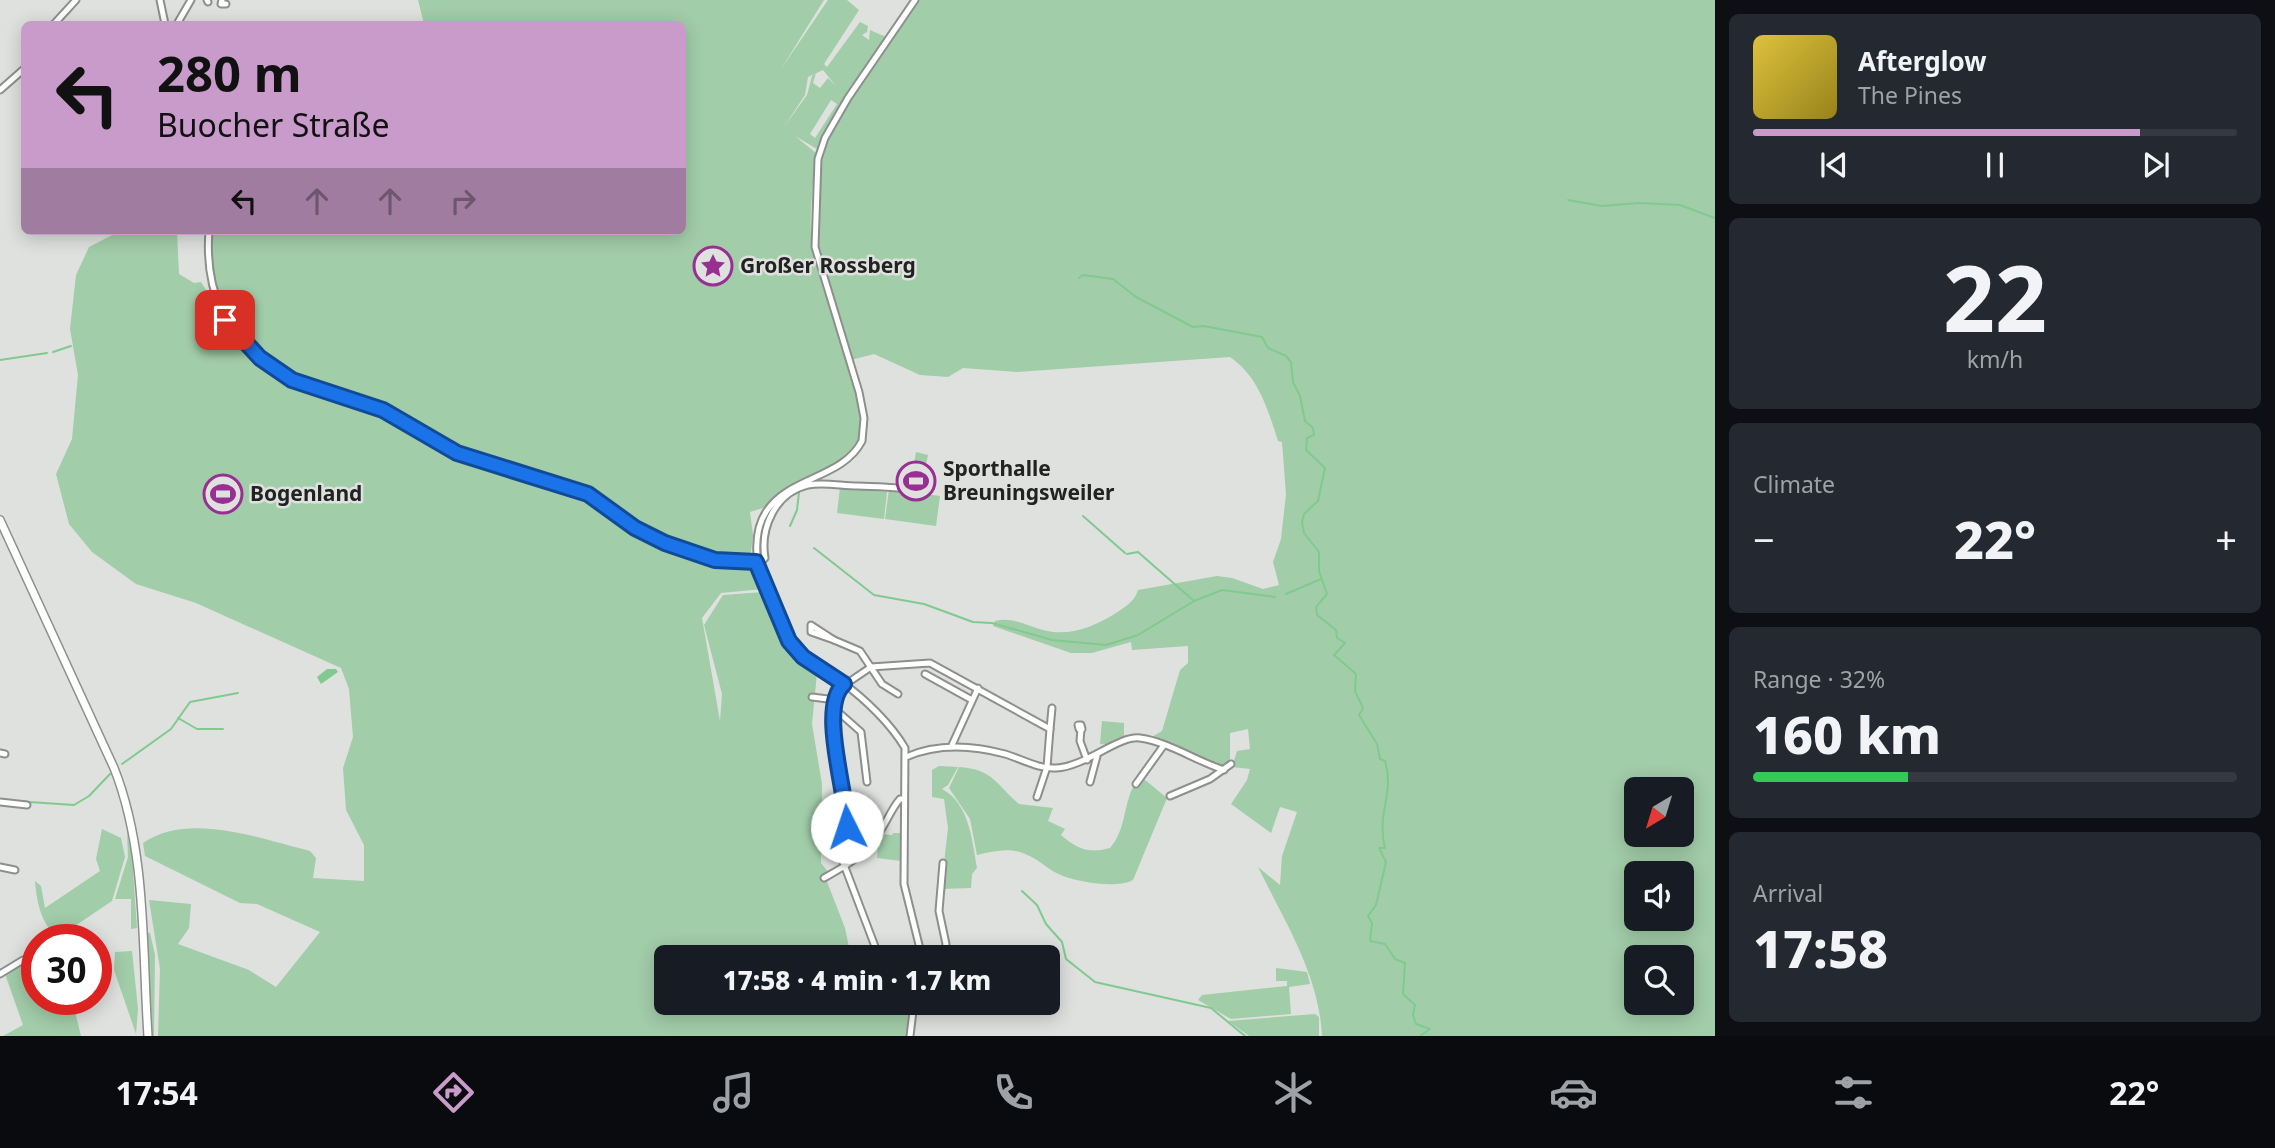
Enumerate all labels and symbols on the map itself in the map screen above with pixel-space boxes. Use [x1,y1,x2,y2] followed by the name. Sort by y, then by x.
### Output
[692,245,734,287] place icon: Großer Rossberg
[740,251,916,279] place label: Großer Rossberg
[195,290,255,350] pin
[943,454,1115,506] place label: Sporthalle Breuningsweiler
[895,460,937,502] sports icon: Sporthalle Breuningsweiler
[202,473,244,515] sports icon: Bogenland
[250,479,362,507] place label: Bogenland
[1624,777,1694,847] north arrow
[810,790,884,864] position arrow
[21,924,112,1015] speed limit sign: 30

